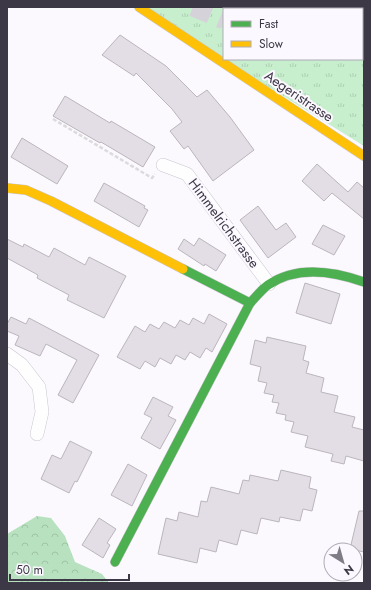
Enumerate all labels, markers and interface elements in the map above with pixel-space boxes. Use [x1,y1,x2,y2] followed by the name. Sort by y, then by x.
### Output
[223,8,363,60] legend
[259,15,278,33] text: Fast
[259,35,284,53] text: Slow
[261,66,337,126] street label: Aegeristrasse
[184,174,264,272] street label: Himmelrichstrasse
[323,542,363,582] north arrow
[10,556,129,582] scale bar
[16,561,43,579] text: 50 m
[341,561,357,579] text: N

